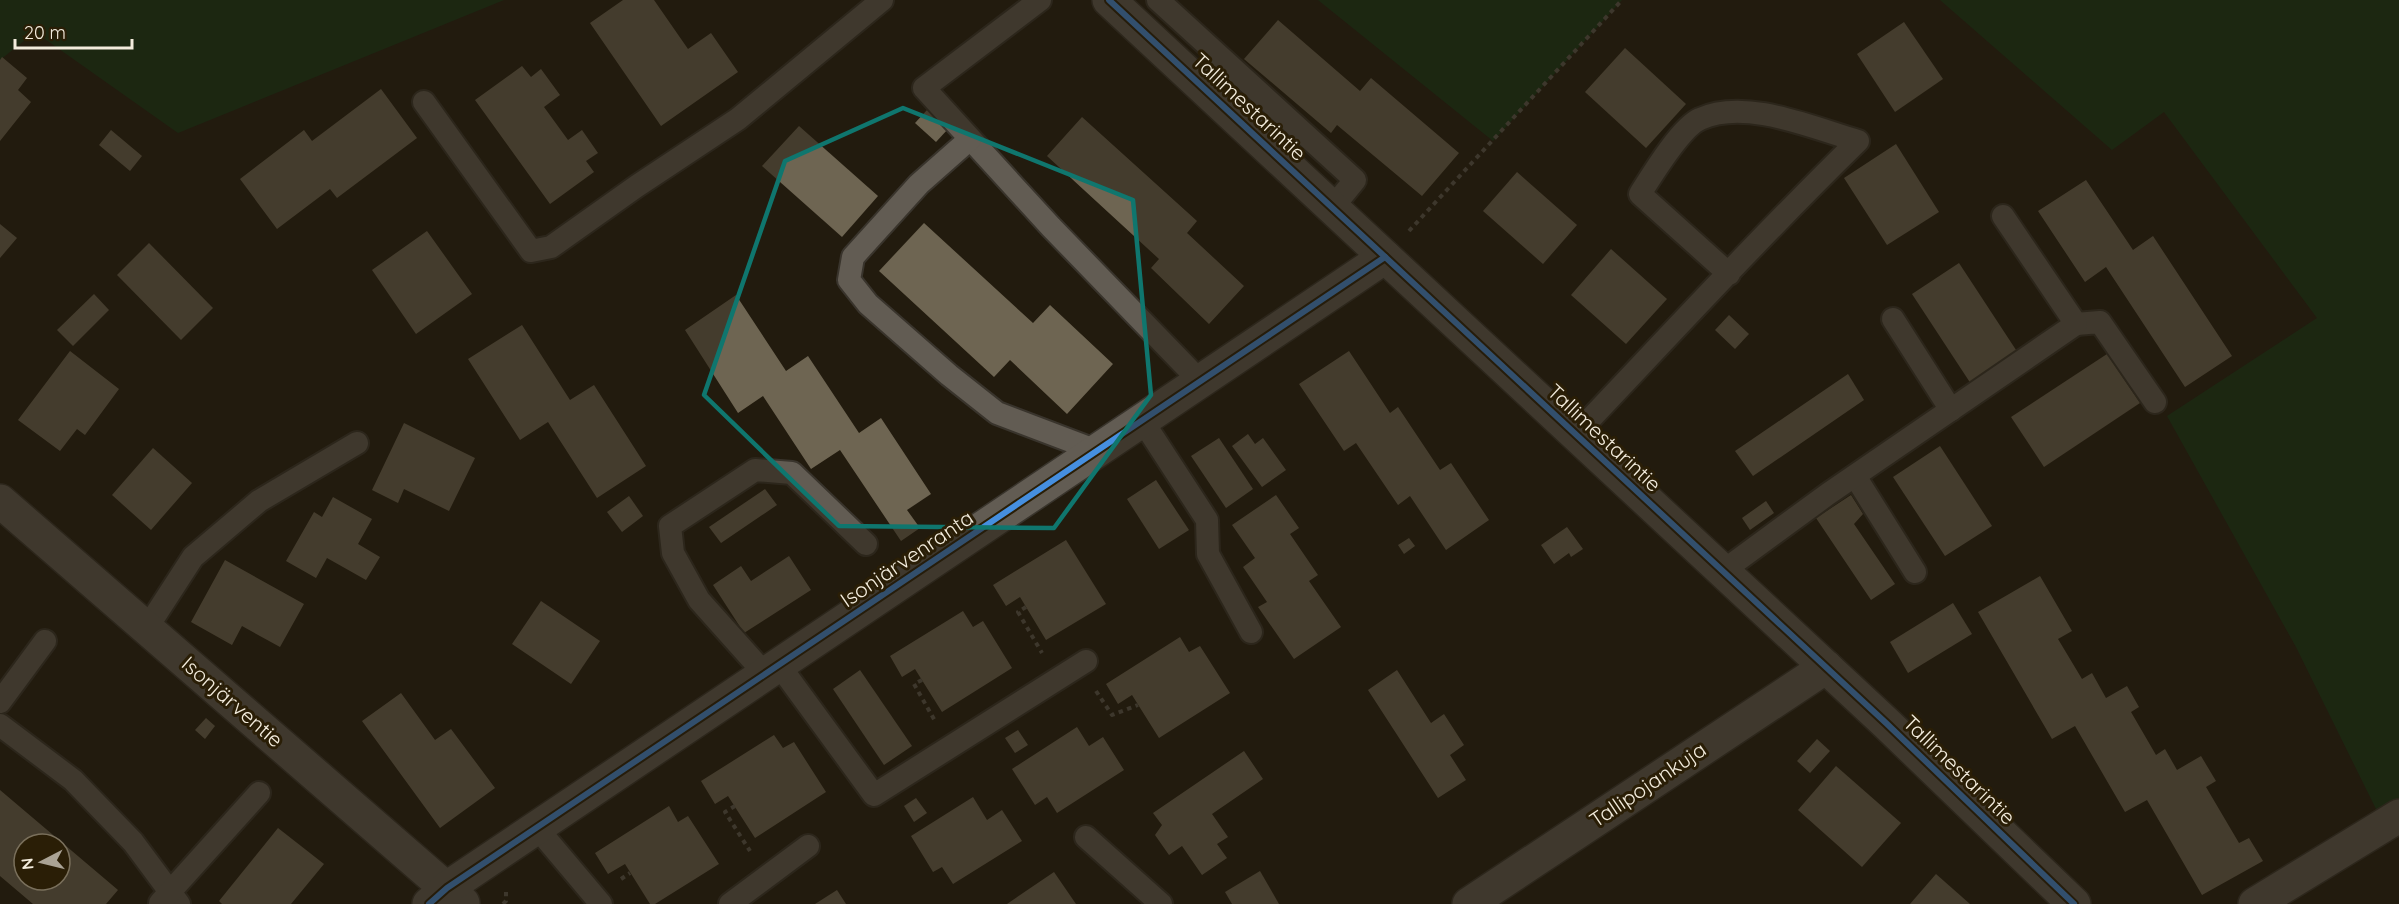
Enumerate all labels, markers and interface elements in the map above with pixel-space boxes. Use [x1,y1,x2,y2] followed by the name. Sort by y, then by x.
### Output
[15,12,132,50] scale bar
[24,21,66,44] text: 20 m
[1187,47,1312,166] street label: Tallimestarintie
[1542,378,1667,497] street label: Tallimestarintie
[835,504,978,612] street label: Isonjärvenranta
[177,650,289,752] street label: Isonjärventie
[1898,709,2021,829] street label: Tallimestarintie
[1584,736,1711,833] street label: Tallipojankuja
[12,832,72,892] north arrow
[16,857,38,871] text: N

